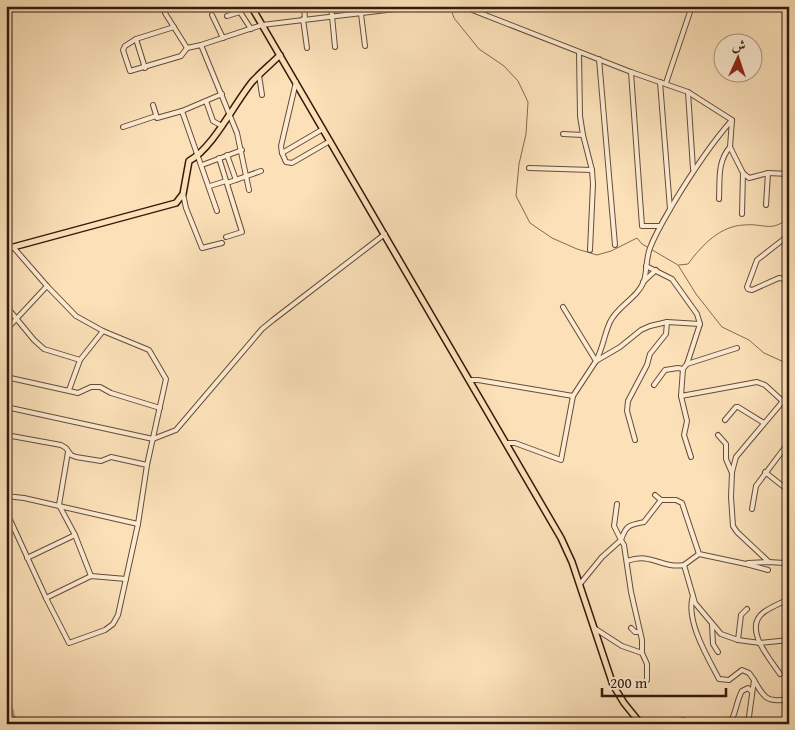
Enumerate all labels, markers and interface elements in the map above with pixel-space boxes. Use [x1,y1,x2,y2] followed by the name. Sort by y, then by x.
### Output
[712,32,762,82] north arrow
[731,35,746,55] text: ش
[602,665,726,697] scale bar
[610,672,648,693] text: 200 m

